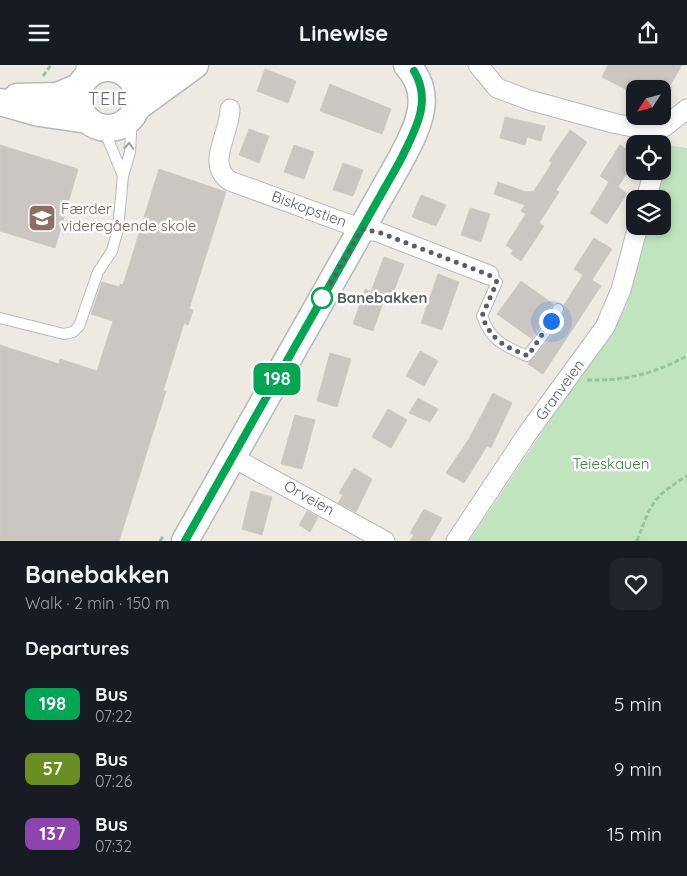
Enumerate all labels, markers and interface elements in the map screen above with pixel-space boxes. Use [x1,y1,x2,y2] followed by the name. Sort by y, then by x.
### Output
[25,19,53,47] icon: menu
[299,19,388,47] text: Linewise
[634,19,662,47] icon: share
[626,80,671,125] north arrow
[626,80,671,235] map controls
[88,87,128,110] district label: TEIE
[626,135,671,180] button: locate
[124,141,135,149] one-way arrow
[269,186,349,231] street label: Biskopstien
[626,190,671,235] button: layers
[61,199,196,235] place label: Færder videregående skole
[27,203,57,233] school or university icon: Færder videregående skole
[311,287,333,309] marker: Banebakken
[337,288,427,307] place label: Banebakken
[539,309,564,334] your location
[531,356,588,424] street label: Granveien
[248,363,306,395] line badge: 198
[263,367,291,390] text: 198
[572,454,650,473] park label: Teieskauen
[281,476,338,519] street label: Orveien
[610,558,662,610] button: heart
[25,559,170,589] text: Banebakken
[25,593,170,613] text: Walk · 2 min · 150 m
[25,636,129,660] text: Departures
[95,682,128,706] text: Bus
[39,692,66,715] text: 198
[614,692,662,716] text: 5 min
[95,706,133,726] text: 07:22
[95,747,128,771] text: Bus
[42,757,63,780] text: 57
[614,757,662,781] text: 9 min
[95,771,132,791] text: 07:26
[95,812,128,836] text: Bus
[39,822,66,845] text: 137
[607,822,662,846] text: 15 min
[95,836,132,856] text: 07:32

